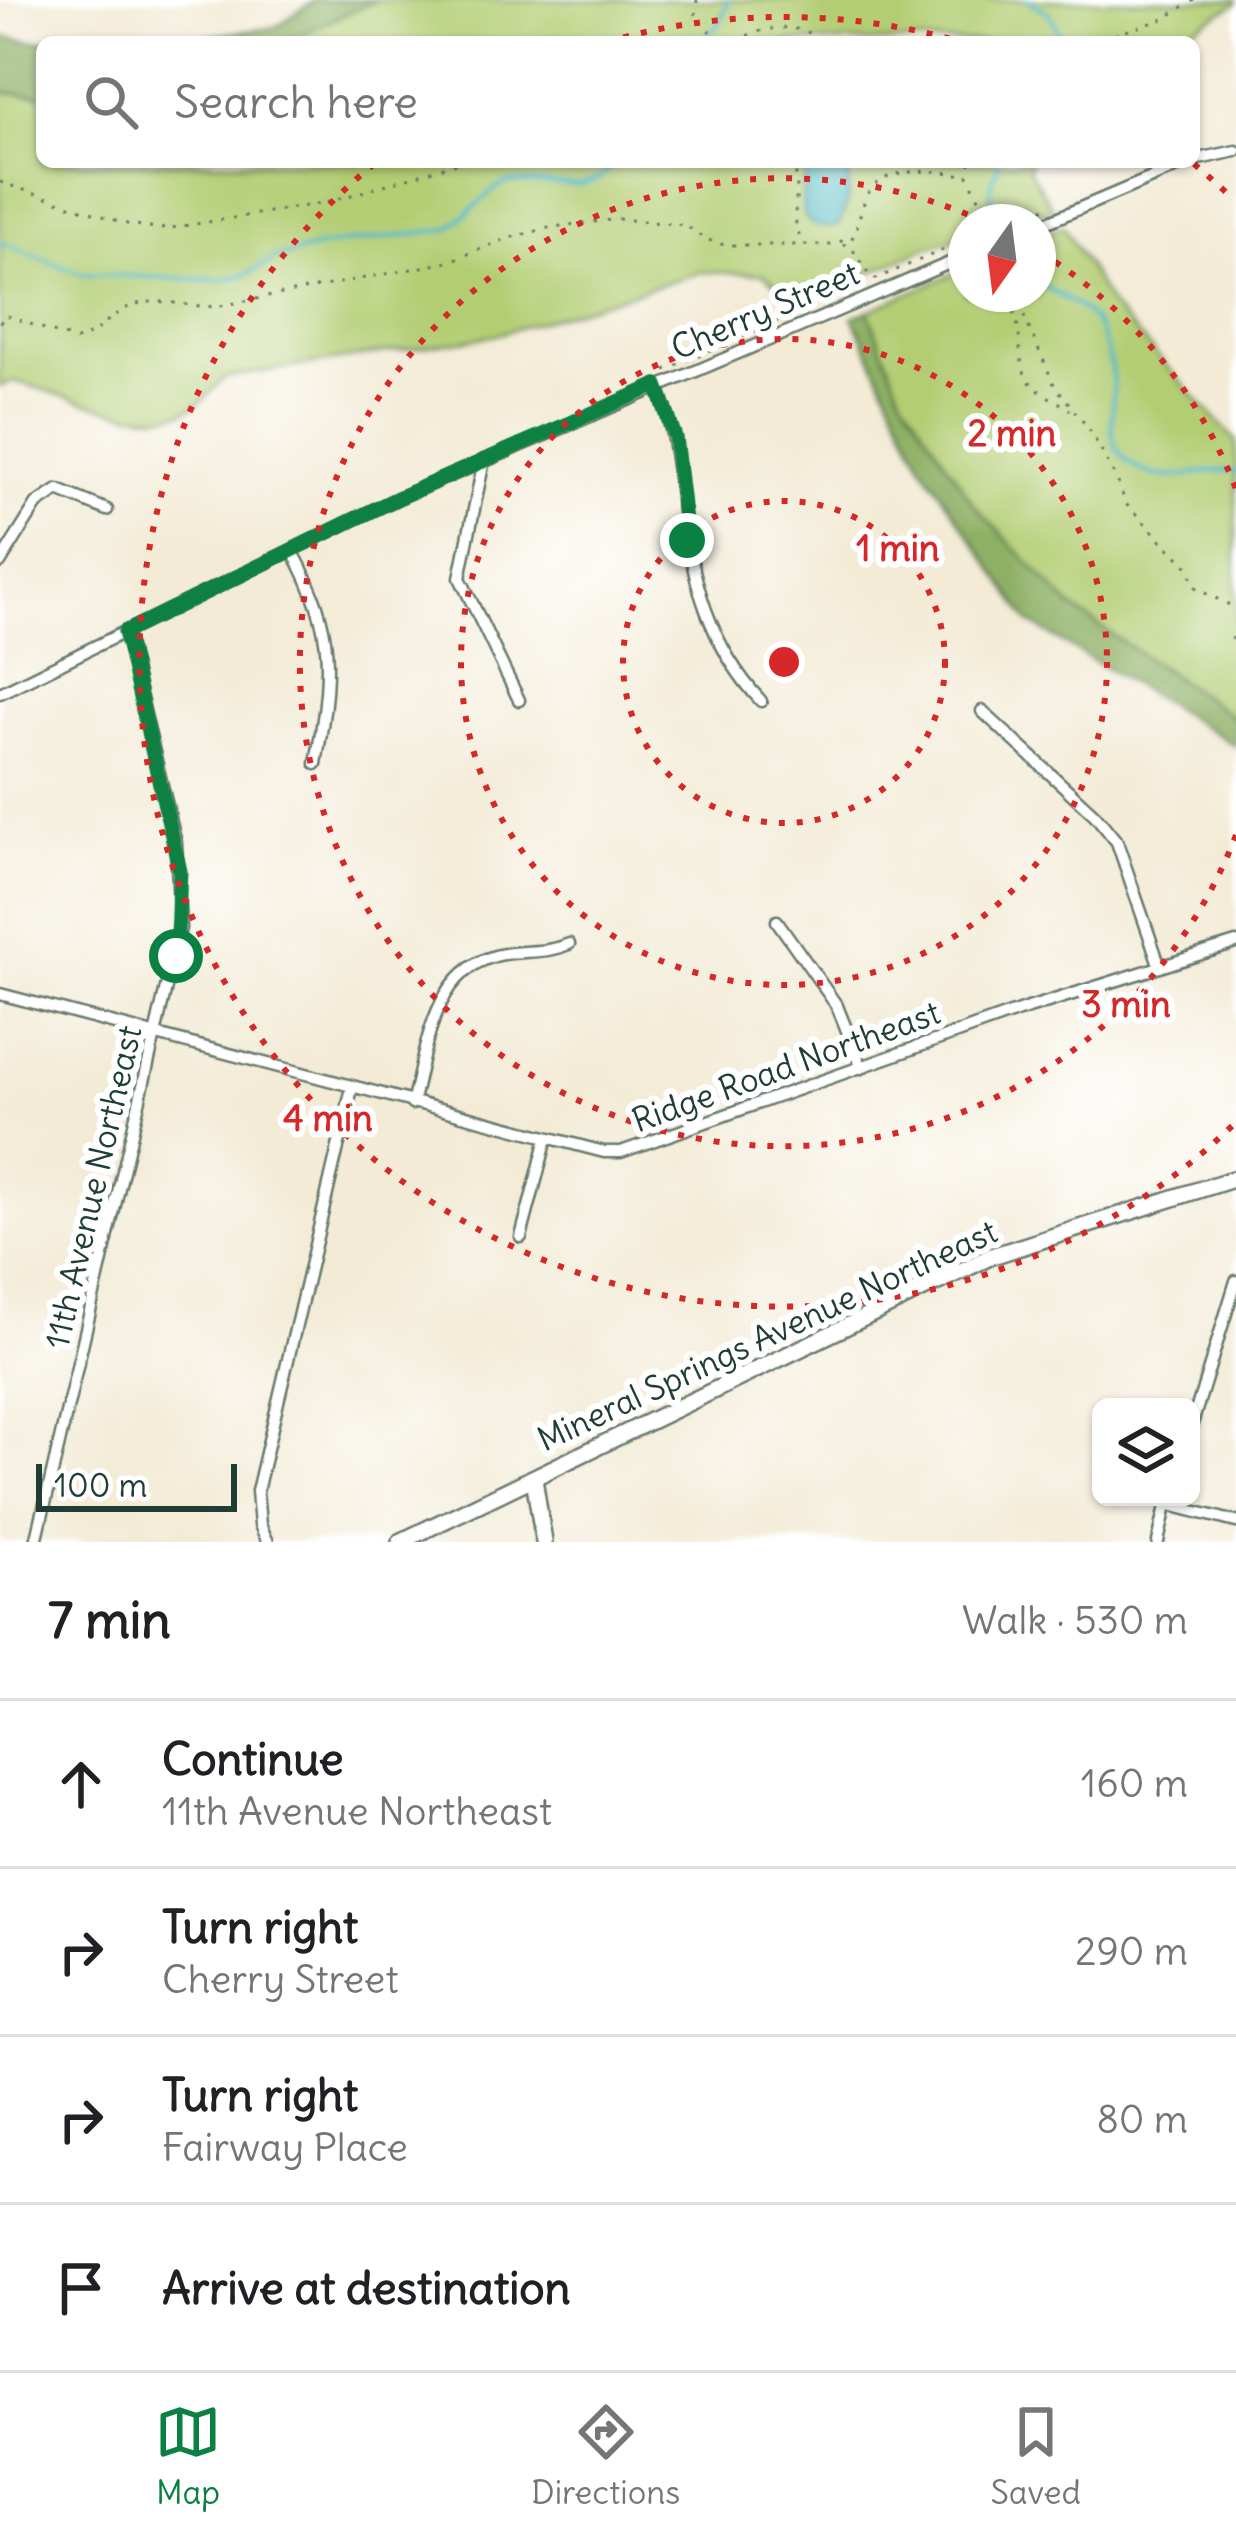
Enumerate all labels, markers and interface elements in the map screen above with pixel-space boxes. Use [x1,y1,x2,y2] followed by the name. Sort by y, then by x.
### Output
[36,36,1200,168] search box
[78,69,144,135] icon: search
[174,74,418,130] text: Search here
[948,204,1056,312] north arrow
[665,252,865,368] street label: Cherry Street
[968,411,1057,456] text: 2 min
[660,513,714,567] route end
[856,526,940,571] text: 1 min
[763,641,805,683] centre of rings
[149,929,203,983] route start
[1081,982,1171,1027] text: 3 min
[626,991,946,1141] street label: Ridge Road Northeast
[35,1021,151,1353] street label: 11th Avenue Northeast
[283,1096,373,1141] text: 4 min
[530,1210,1004,1460] street label: Mineral Springs Avenue Northeast
[1092,1398,1200,1506] map controls
[1092,1398,1200,1506] button: layers
[36,1458,237,1511] scale bar
[54,1464,147,1506] text: 100 m
[48,1588,171,1652] text: 7 min
[962,1596,1188,1645] text: Walk · 530 m
[162,1731,344,1787] text: Continue
[48,1751,114,1817] icon: ahead
[1081,1759,1188,1808] text: 160 m
[162,1787,552,1836] text: 11th Avenue Northeast
[162,1899,358,1955] text: Turn right
[48,1919,114,1985] icon: right
[1075,1927,1188,1976] text: 290 m
[162,1955,399,2004] text: Cherry Street
[162,2067,358,2123] text: Turn right
[48,2087,114,2153] icon: right
[1096,2095,1188,2144] text: 80 m
[162,2123,408,2172] text: Fairway Place
[48,2255,114,2321] icon: arrive
[162,2260,571,2316] text: Arrive at destination
[155,2399,221,2513] tab: Map
[531,2399,680,2513] tab: Directions
[991,2399,1081,2513] tab: Saved

